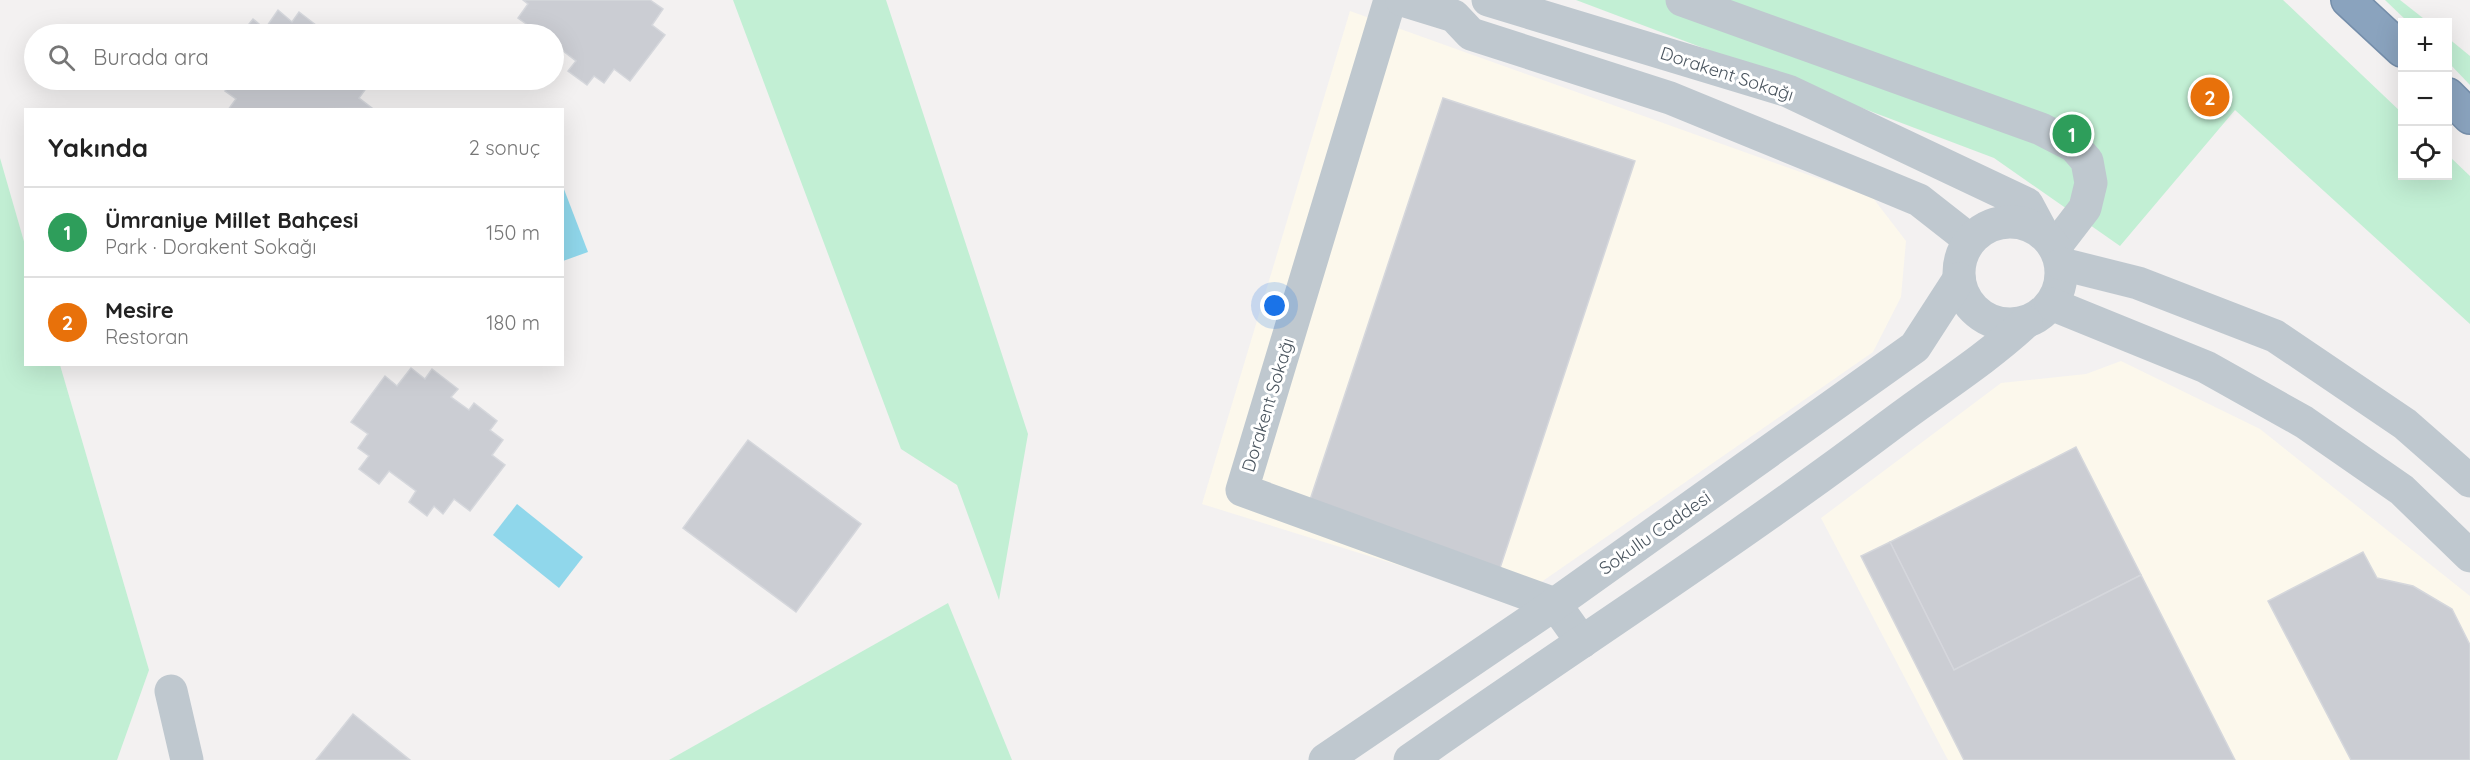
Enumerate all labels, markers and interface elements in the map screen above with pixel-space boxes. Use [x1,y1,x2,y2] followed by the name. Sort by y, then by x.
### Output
[2398,18,2452,180] map controls
[2398,18,2452,72] button: +
[24,24,564,90] search box
[45,41,78,74] icon: search
[1658,41,1797,106] street label: Dorakent Sokağı
[93,43,209,71] text: Burada ara
[2398,72,2452,126] button: −
[2190,74,2230,120] pin: 2
[2052,112,2092,156] pin: 1
[2398,126,2452,180] button: locate
[48,131,148,164] text: Yakında
[469,135,540,160] text: 2 sonuç
[105,206,359,234] text: Ümraniye Millet Bahçesi
[64,220,71,245] text: 1
[486,220,540,245] text: 150 m
[105,234,317,259] text: Park · Dorakent Sokağı
[1260,291,1289,320] your location
[105,296,174,324] text: Mesire
[62,310,73,335] text: 2
[486,310,540,335] text: 180 m
[105,324,189,349] text: Restoran
[1236,335,1299,475] street label: Dorakent Sokağı
[1594,486,1715,580] street label: Sokullu Caddesi

